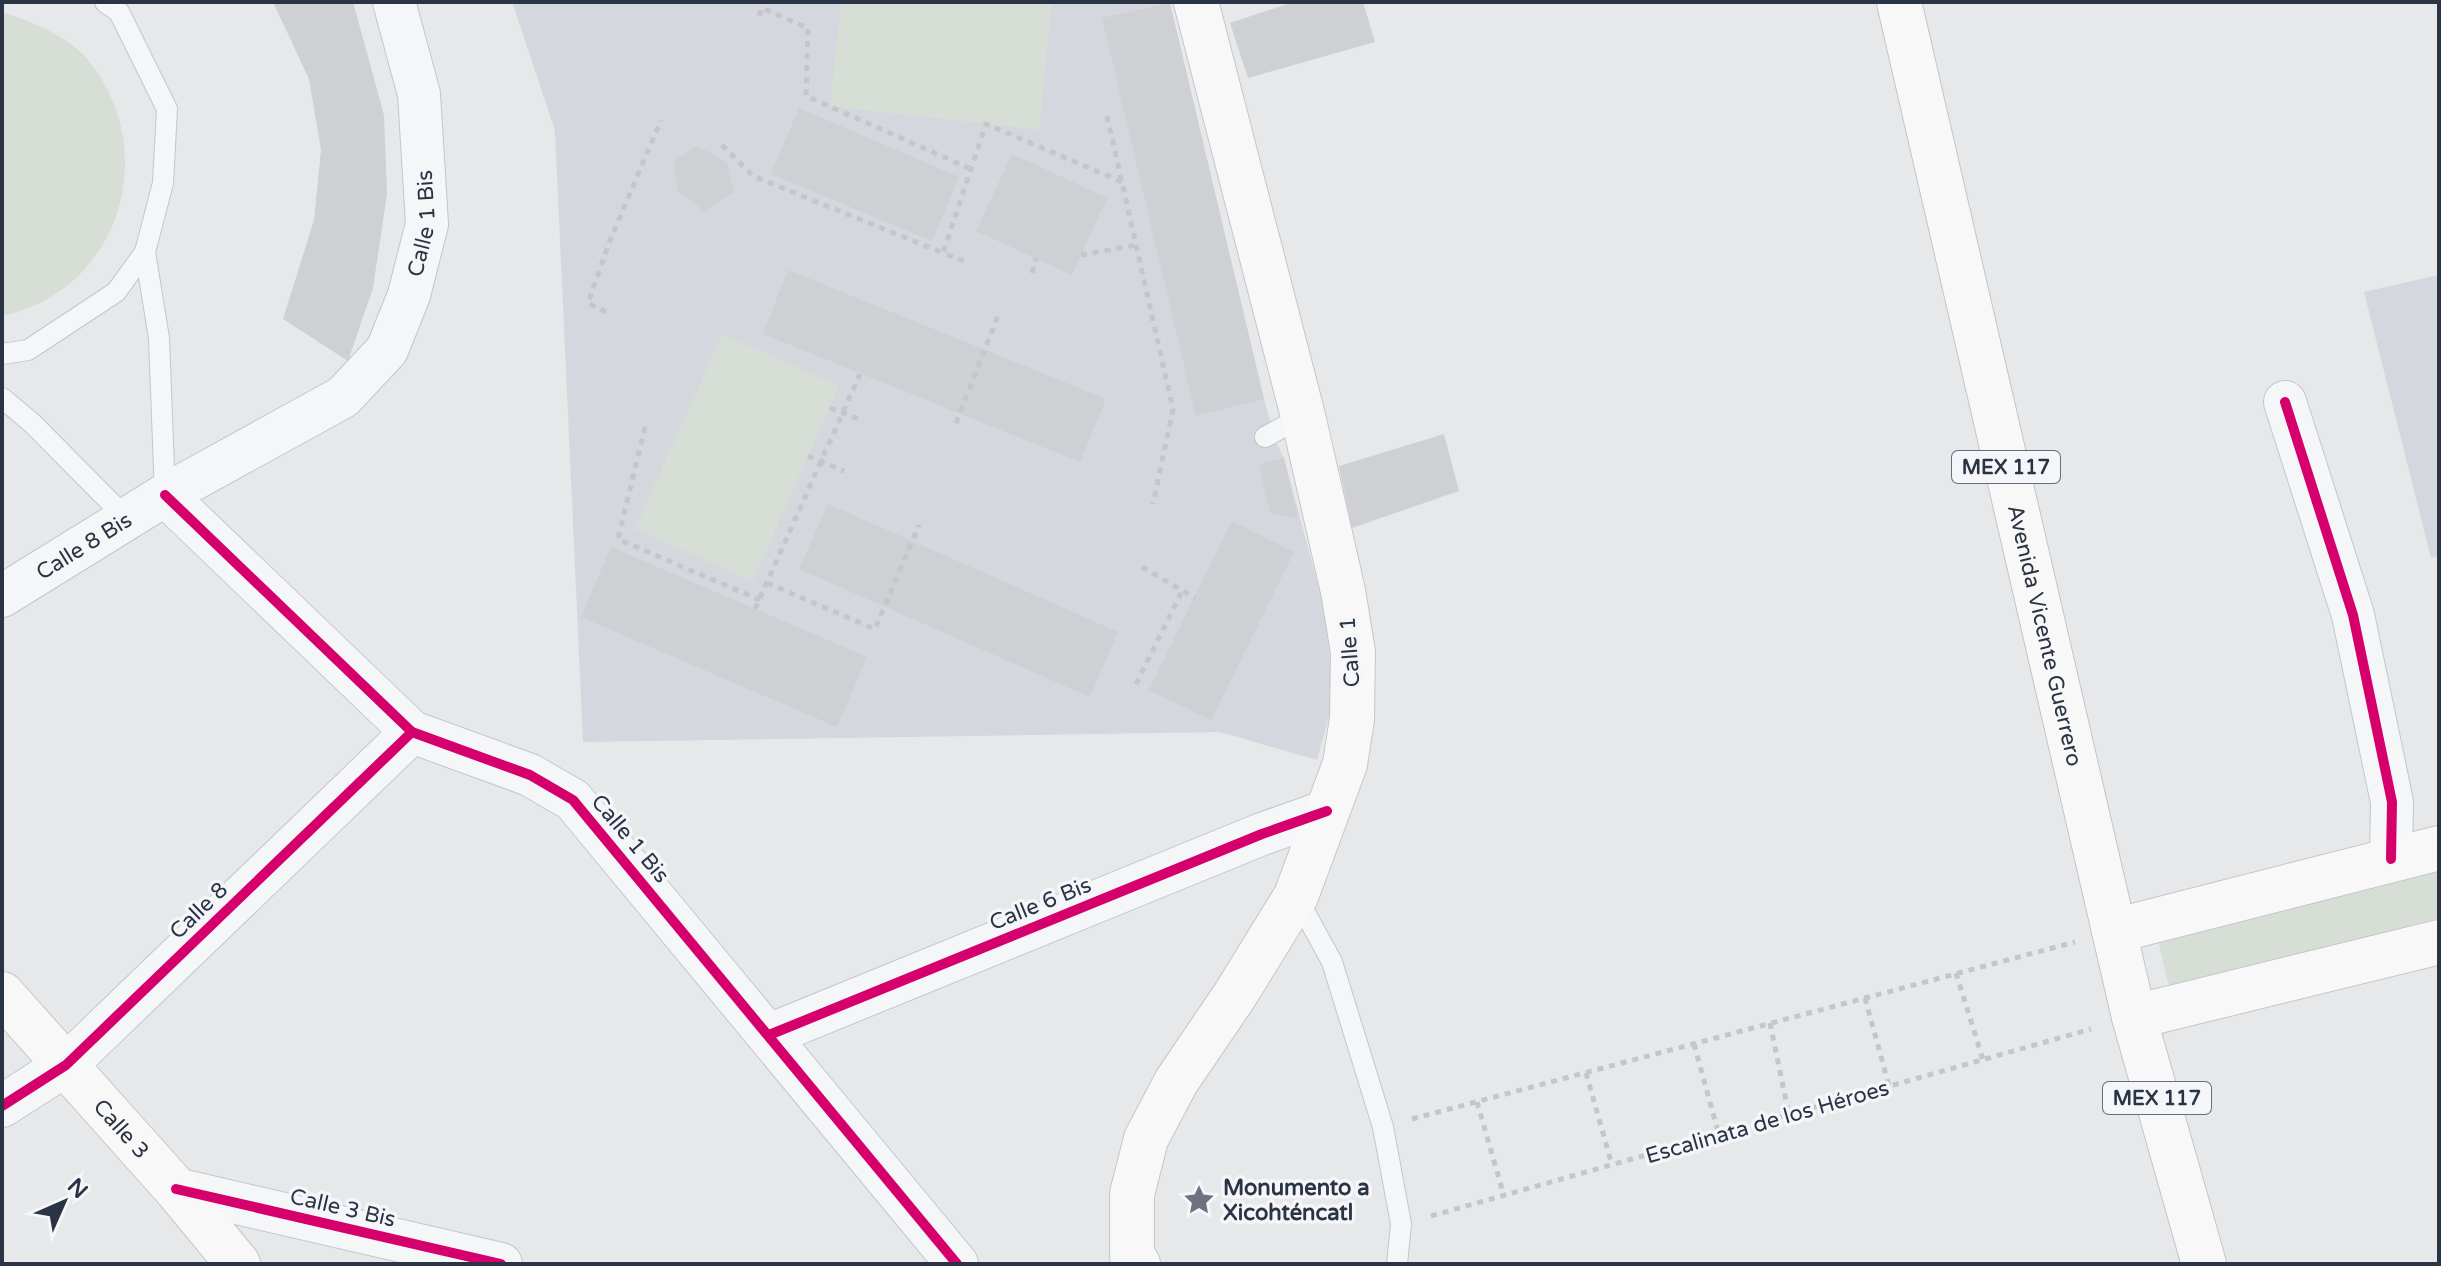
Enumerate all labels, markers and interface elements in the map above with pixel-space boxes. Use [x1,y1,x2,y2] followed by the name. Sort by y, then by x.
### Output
[402,169,441,279] street label: Calle 1 Bis
[1952,451,2060,483] road number: MEX 117
[2002,502,2088,769] street label: Avenida Vicente Guerrero
[32,507,137,586] street label: Calle 8 Bis
[1335,616,1365,688] street label: Calle 1
[586,789,675,888] street label: Calle 1 Bis
[986,872,1095,936] street label: Calle 6 Bis
[164,877,233,945] street label: Calle 8
[1643,1075,1892,1169] street label: Escalinata de los Héroes
[2103,1082,2211,1114] road number: MEX 117
[88,1094,154,1164] street label: Calle 3
[24,1162,104,1242] north arrow
[62,1173,93,1204] text: N
[1223,1175,1370,1226] place label: Monumento a Xicohténcatl
[288,1183,398,1233] street label: Calle 3 Bis
[1182,1183,1216,1217] place icon: Monumento a Xicohténcatl

